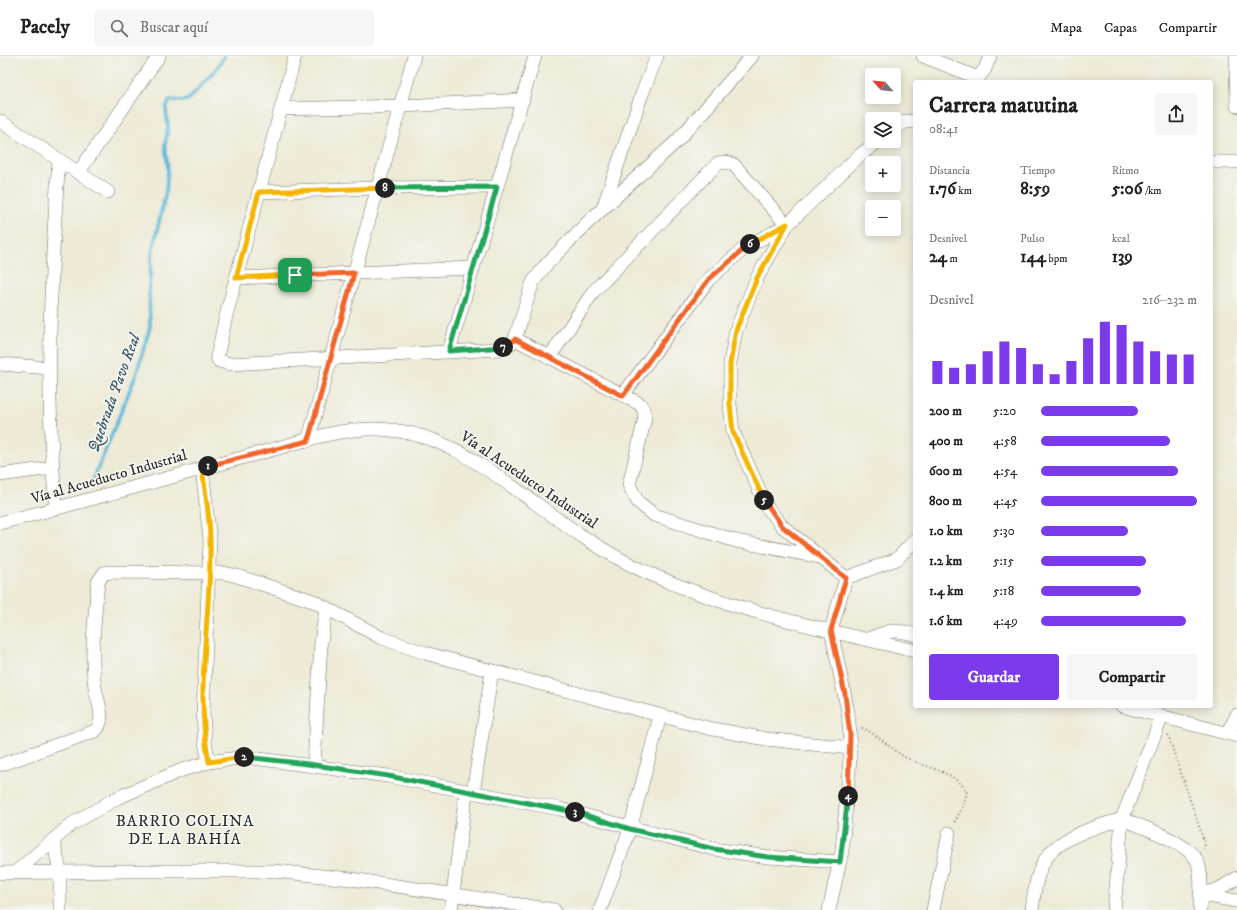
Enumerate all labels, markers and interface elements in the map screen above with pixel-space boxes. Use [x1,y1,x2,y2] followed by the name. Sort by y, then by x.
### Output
[94,10,374,46] search box
[20,16,70,39] text: Pacely
[108,17,130,39] icon: search
[140,18,208,37] text: Buscar aquí
[1050,19,1082,37] text: Mapa
[1104,19,1137,37] text: Capas
[1159,19,1217,37] text: Compartir
[865,68,901,104] north arrow
[865,68,901,236] map controls
[929,92,1078,119] text: Carrera matutina
[1155,93,1197,135] button: share
[865,112,901,148] button: layers
[929,121,958,137] text: 08:41
[865,156,901,192] button: +
[929,164,970,178] text: Distancia
[1020,164,1055,178] text: Tiempo
[1112,164,1139,178] text: Ritmo
[375,178,395,198] pin: 8
[929,178,956,200] text: 1.76
[1020,178,1050,200] text: 8:59
[1112,178,1143,200] text: 5:06
[382,181,388,195] text: 8
[956,184,972,198] text: km
[1143,184,1162,198] text: /km
[865,200,901,236] button: −
[929,232,967,246] text: Desnivel
[1020,232,1044,246] text: Pulso
[1112,232,1130,246] text: kcal
[740,234,760,254] pin: 6
[747,237,753,251] text: 6
[929,246,947,268] text: 24
[1020,246,1046,268] text: 144
[1112,246,1133,268] text: 139
[947,252,958,266] text: m
[1046,252,1067,266] text: bpm
[278,258,312,292] pin
[284,264,306,286] icon: arrive
[929,292,974,308] text: Desnivel
[1142,292,1197,308] text: 216–232 m
[83,330,145,455] water label: Quebrada Pavo Real
[493,337,513,357] pin: 7
[500,340,506,354] text: 7
[929,403,962,419] text: 200 m
[993,403,1016,419] text: 5:20
[456,426,602,533] street label: Vía al Acueducto Industrial
[929,433,963,449] text: 400 m
[993,433,1017,449] text: 4:58
[28,445,190,509] street label: Vía al Acueducto Industrial
[198,456,218,476] pin: 1
[206,459,210,473] text: 1
[929,463,962,479] text: 600 m
[993,463,1017,479] text: 4:54
[754,490,774,510] pin: 5
[761,493,767,507] text: 5
[929,493,962,509] text: 800 m
[993,493,1018,509] text: 4:45
[929,523,963,539] text: 1.0 km
[993,523,1015,539] text: 5:30
[929,553,962,569] text: 1.2 km
[993,553,1014,569] text: 5:15
[929,583,963,599] text: 1.4 km
[993,583,1014,599] text: 5:18
[929,613,963,629] text: 1.6 km
[993,613,1018,629] text: 4:49
[929,654,1059,700] button: Guardar
[1067,654,1197,700] button: Compartir
[234,747,254,767] pin: 2
[241,750,247,764] text: 2
[838,786,858,806] pin: 4
[845,789,851,803] text: 4
[565,802,585,822] pin: 3
[573,805,577,819] text: 3
[116,811,254,849] district label: BARRIO COLINA DE LA BAHÍA

